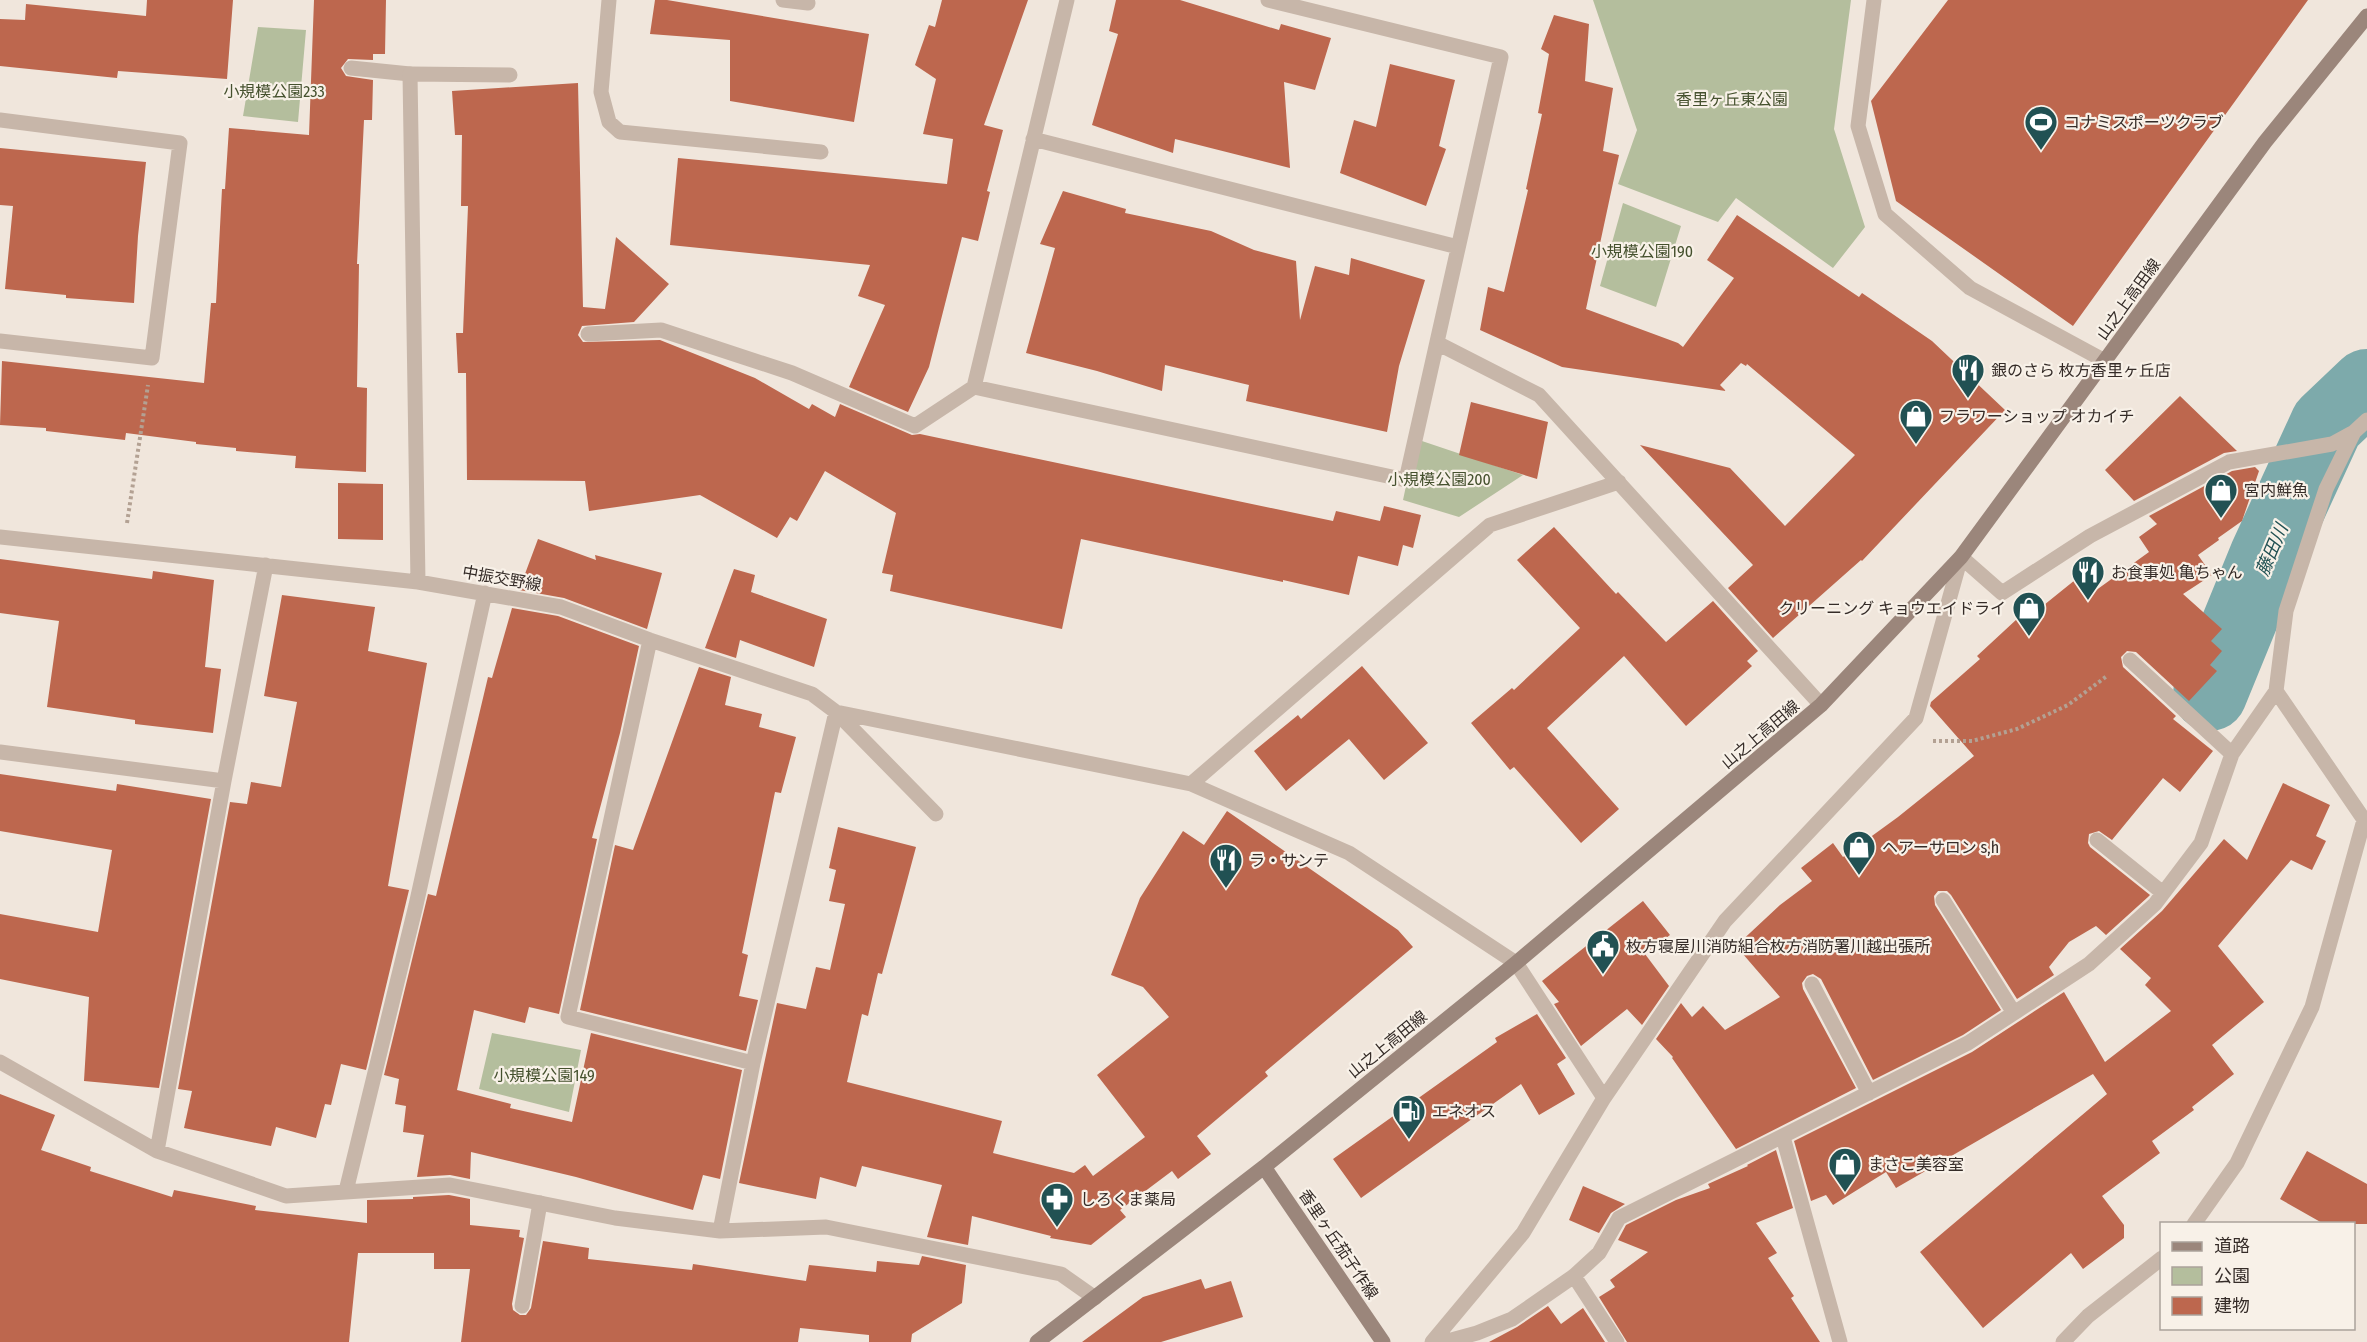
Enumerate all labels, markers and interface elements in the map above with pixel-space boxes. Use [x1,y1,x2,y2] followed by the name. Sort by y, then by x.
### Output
[223,82,325,101] park label: 小規模公園233
[1676,90,1788,109] park label: 香里ヶ丘東公園
[2023,104,2059,151] sports icon: コナミスポーツクラブ
[2064,113,2224,132] place label: コナミスポーツクラブ
[1591,242,1693,261] park label: 小規模公園190
[2093,255,2164,344] street label: 山之上高田線
[1950,352,1986,399] restaurant icon: 銀のさら 枚方香里ヶ丘店
[1991,361,2171,380] place label: 銀のさら 枚方香里ヶ丘店
[1898,398,1934,445] shop icon: フラワーショップ オカイチ
[1939,407,2134,426] place label: フラワーショップ オカイチ
[1387,470,1491,489] park label: 小規模公園200
[2203,472,2239,519] shop icon: 宮内鮮魚
[2244,481,2308,500] place label: 宮内鮮魚
[2251,519,2293,579] water label: 藤田川
[2070,554,2106,601] restaurant icon: お食事処 亀ちゃん
[461,562,543,595] street label: 中振交野線
[2111,563,2243,582] place label: お食事処 亀ちゃん
[2011,590,2047,637] shop icon: クリーニング キョウエイドライ
[1778,599,2006,618] place label: クリーニング キョウエイドライ
[1717,696,1803,773] street label: 山之上高田線
[1841,829,1877,876] shop icon: ヘアーサロン s,h
[1882,838,1999,857] place label: ヘアーサロン s,h
[1208,842,1244,889] restaurant icon: ラ・サンテ
[1249,851,1329,870] place label: ラ・サンテ
[1585,928,1621,975] public building icon: 枚方寝屋川消防組合枚方消防署川越出張所
[1626,937,1930,956] place label: 枚方寝屋川消防組合枚方消防署川越出張所
[1344,1007,1431,1082] street label: 山之上高田線
[493,1066,595,1085] park label: 小規模公園149
[1391,1093,1427,1140] fuel station icon: エネオス
[1432,1102,1496,1121] place label: エネオス
[1827,1146,1863,1193] shop icon: まさこ美容室
[1868,1155,1964,1174] place label: まさこ美容室
[1039,1181,1075,1228] pharmacy icon: しろくま薬局
[1295,1186,1382,1303] street label: 香里ヶ丘茄子作線
[1080,1190,1176,1209] place label: しろくま薬局
[2160,1222,2355,1330] legend
[2214,1235,2250,1257] text: 道路
[2214,1265,2250,1287] text: 公園
[2214,1295,2250,1317] text: 建物

